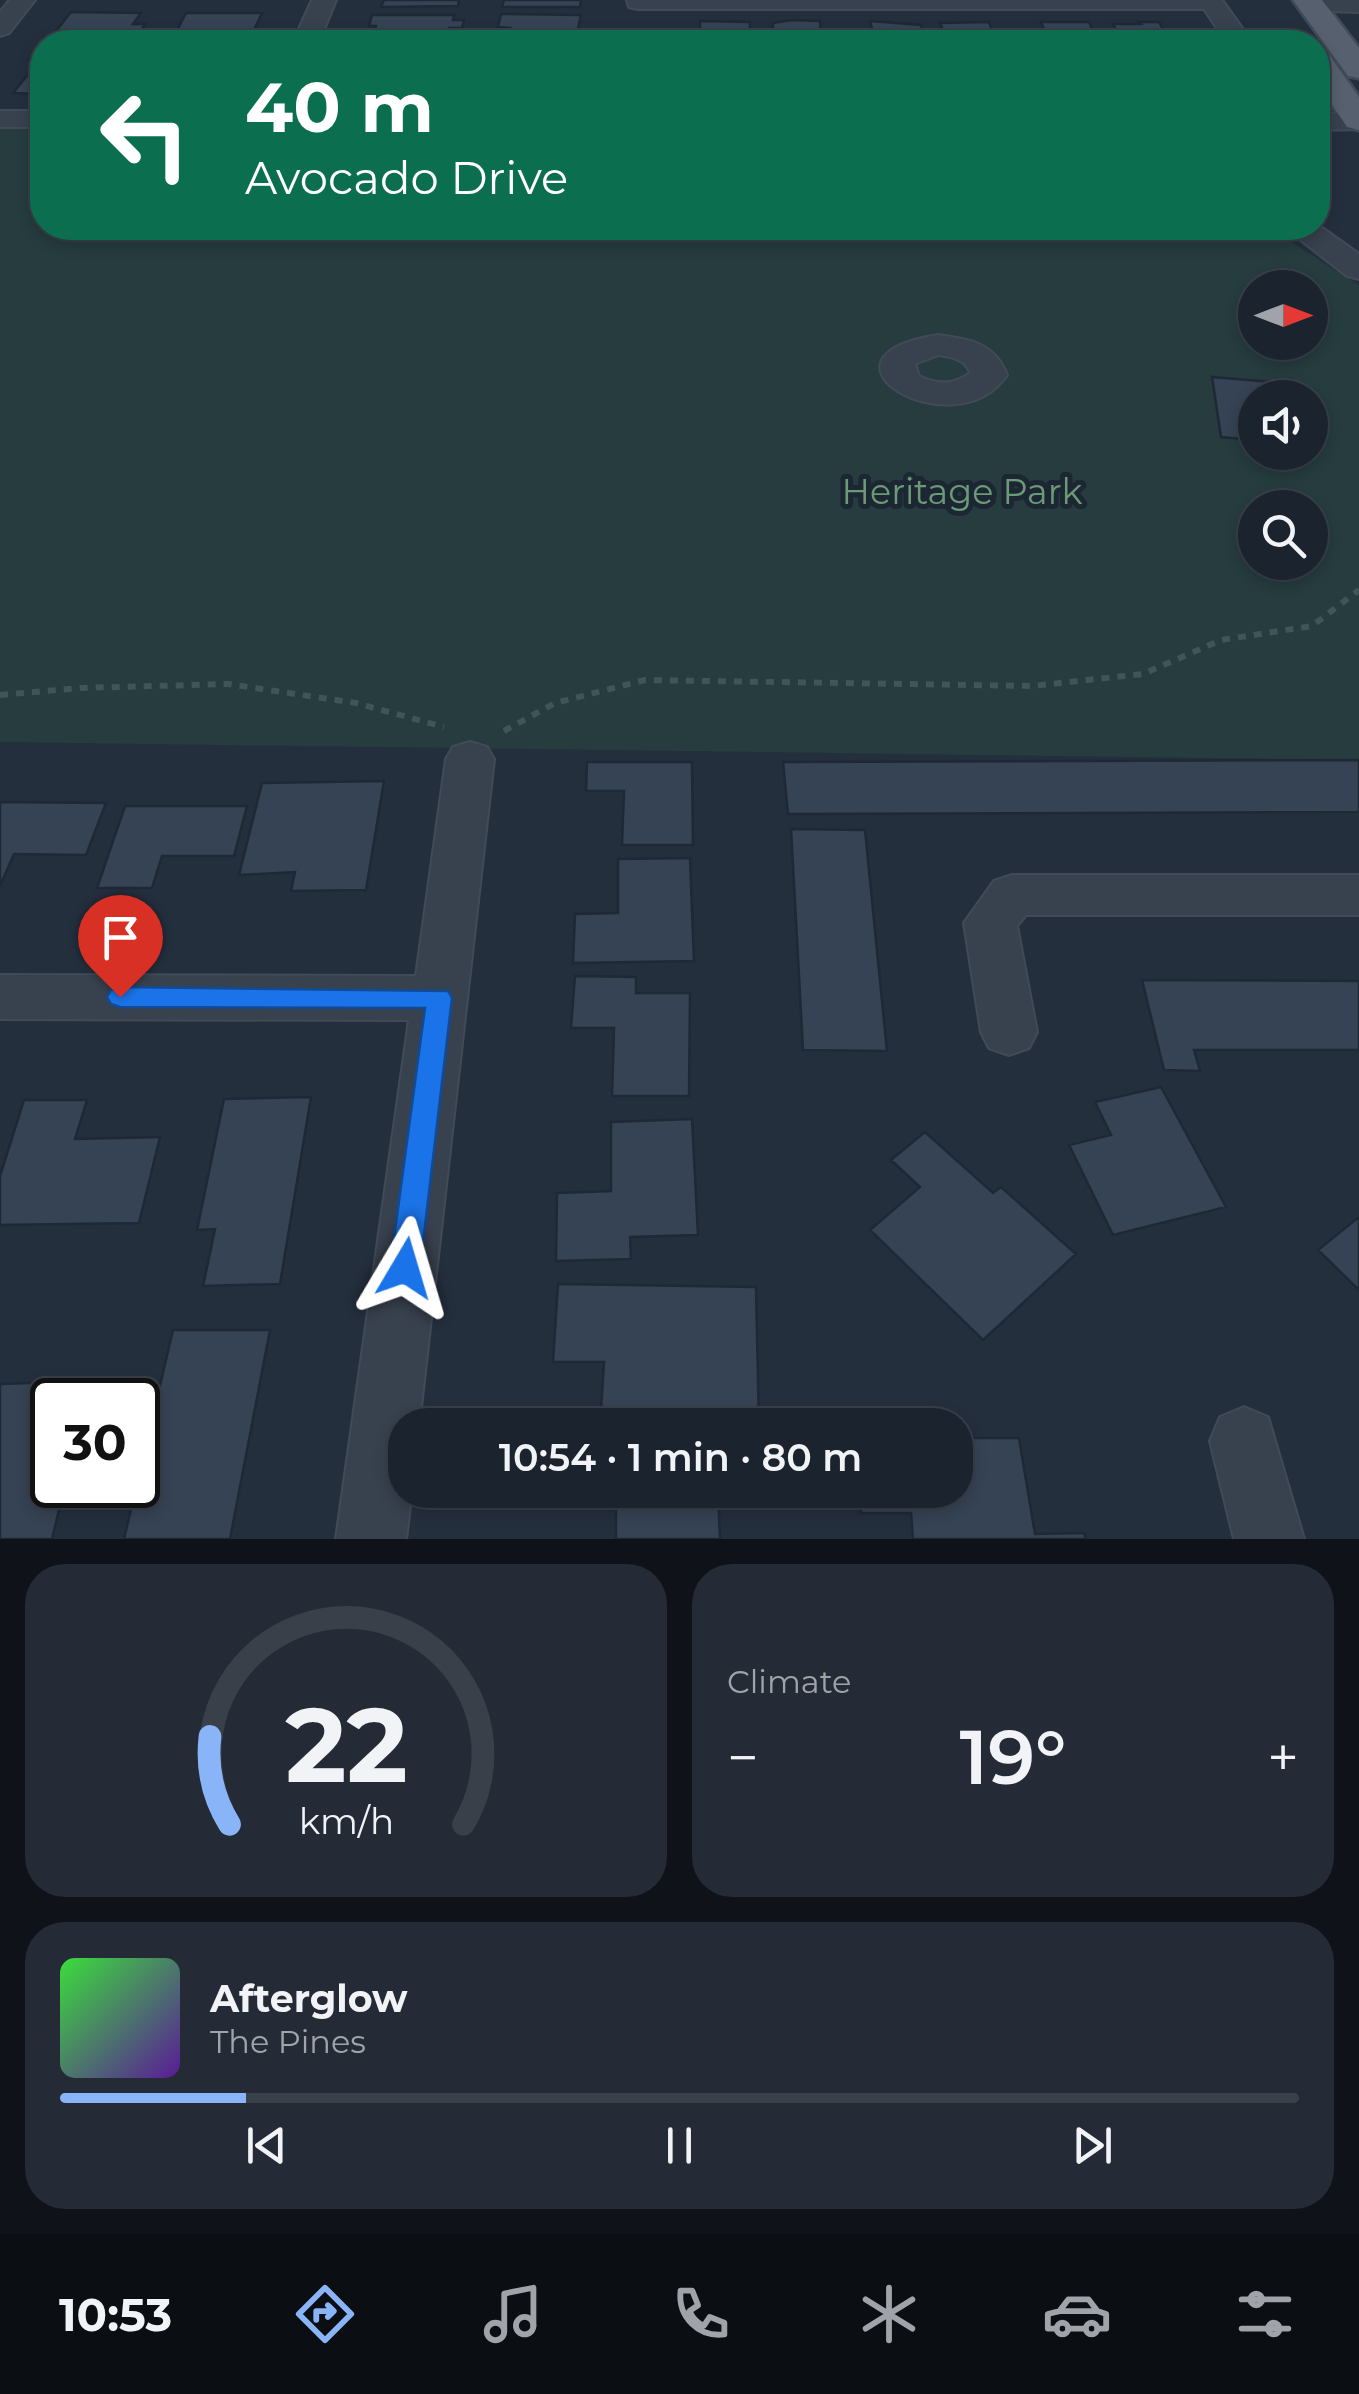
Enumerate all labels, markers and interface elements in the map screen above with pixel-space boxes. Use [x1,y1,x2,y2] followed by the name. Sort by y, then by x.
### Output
[245,64,434,150] text: 40 m
[80,70,210,200] icon: left
[245,150,568,205] text: Avocado Drive
[1238,270,1328,360] north arrow
[1238,270,1328,580] map controls
[1238,380,1328,470] button: sound
[842,470,1082,513] park label: Heritage Park
[1238,490,1328,580] button: search
[78,895,163,998] pin
[93,910,148,965] icon: arrive
[353,1216,457,1320] position arrow
[30,1378,160,1508] speed limit sign: 30
[499,1434,862,1481] text: 10:54 · 1 min · 80 m
[727,1662,851,1701] text: Climate
[285,1681,407,1808] text: 22
[959,1711,1067,1803] text: 19°
[727,1724,759,1791] text: −
[1267,1724,1299,1791] text: +
[298,1799,394,1843] text: km/h
[210,1975,408,2022] text: Afterglow
[210,2022,366,2061] text: The Pines
[239,2118,294,2173] icon: previous
[652,2118,707,2173] icon: pause
[1065,2118,1120,2173] icon: next
[290,2279,360,2349] icon: directions
[478,2279,548,2349] icon: music
[666,2279,736,2349] icon: phone
[854,2279,924,2349] icon: climate
[1042,2279,1112,2349] icon: car
[1230,2279,1300,2349] icon: filters
[59,2287,172,2342] text: 10:53

